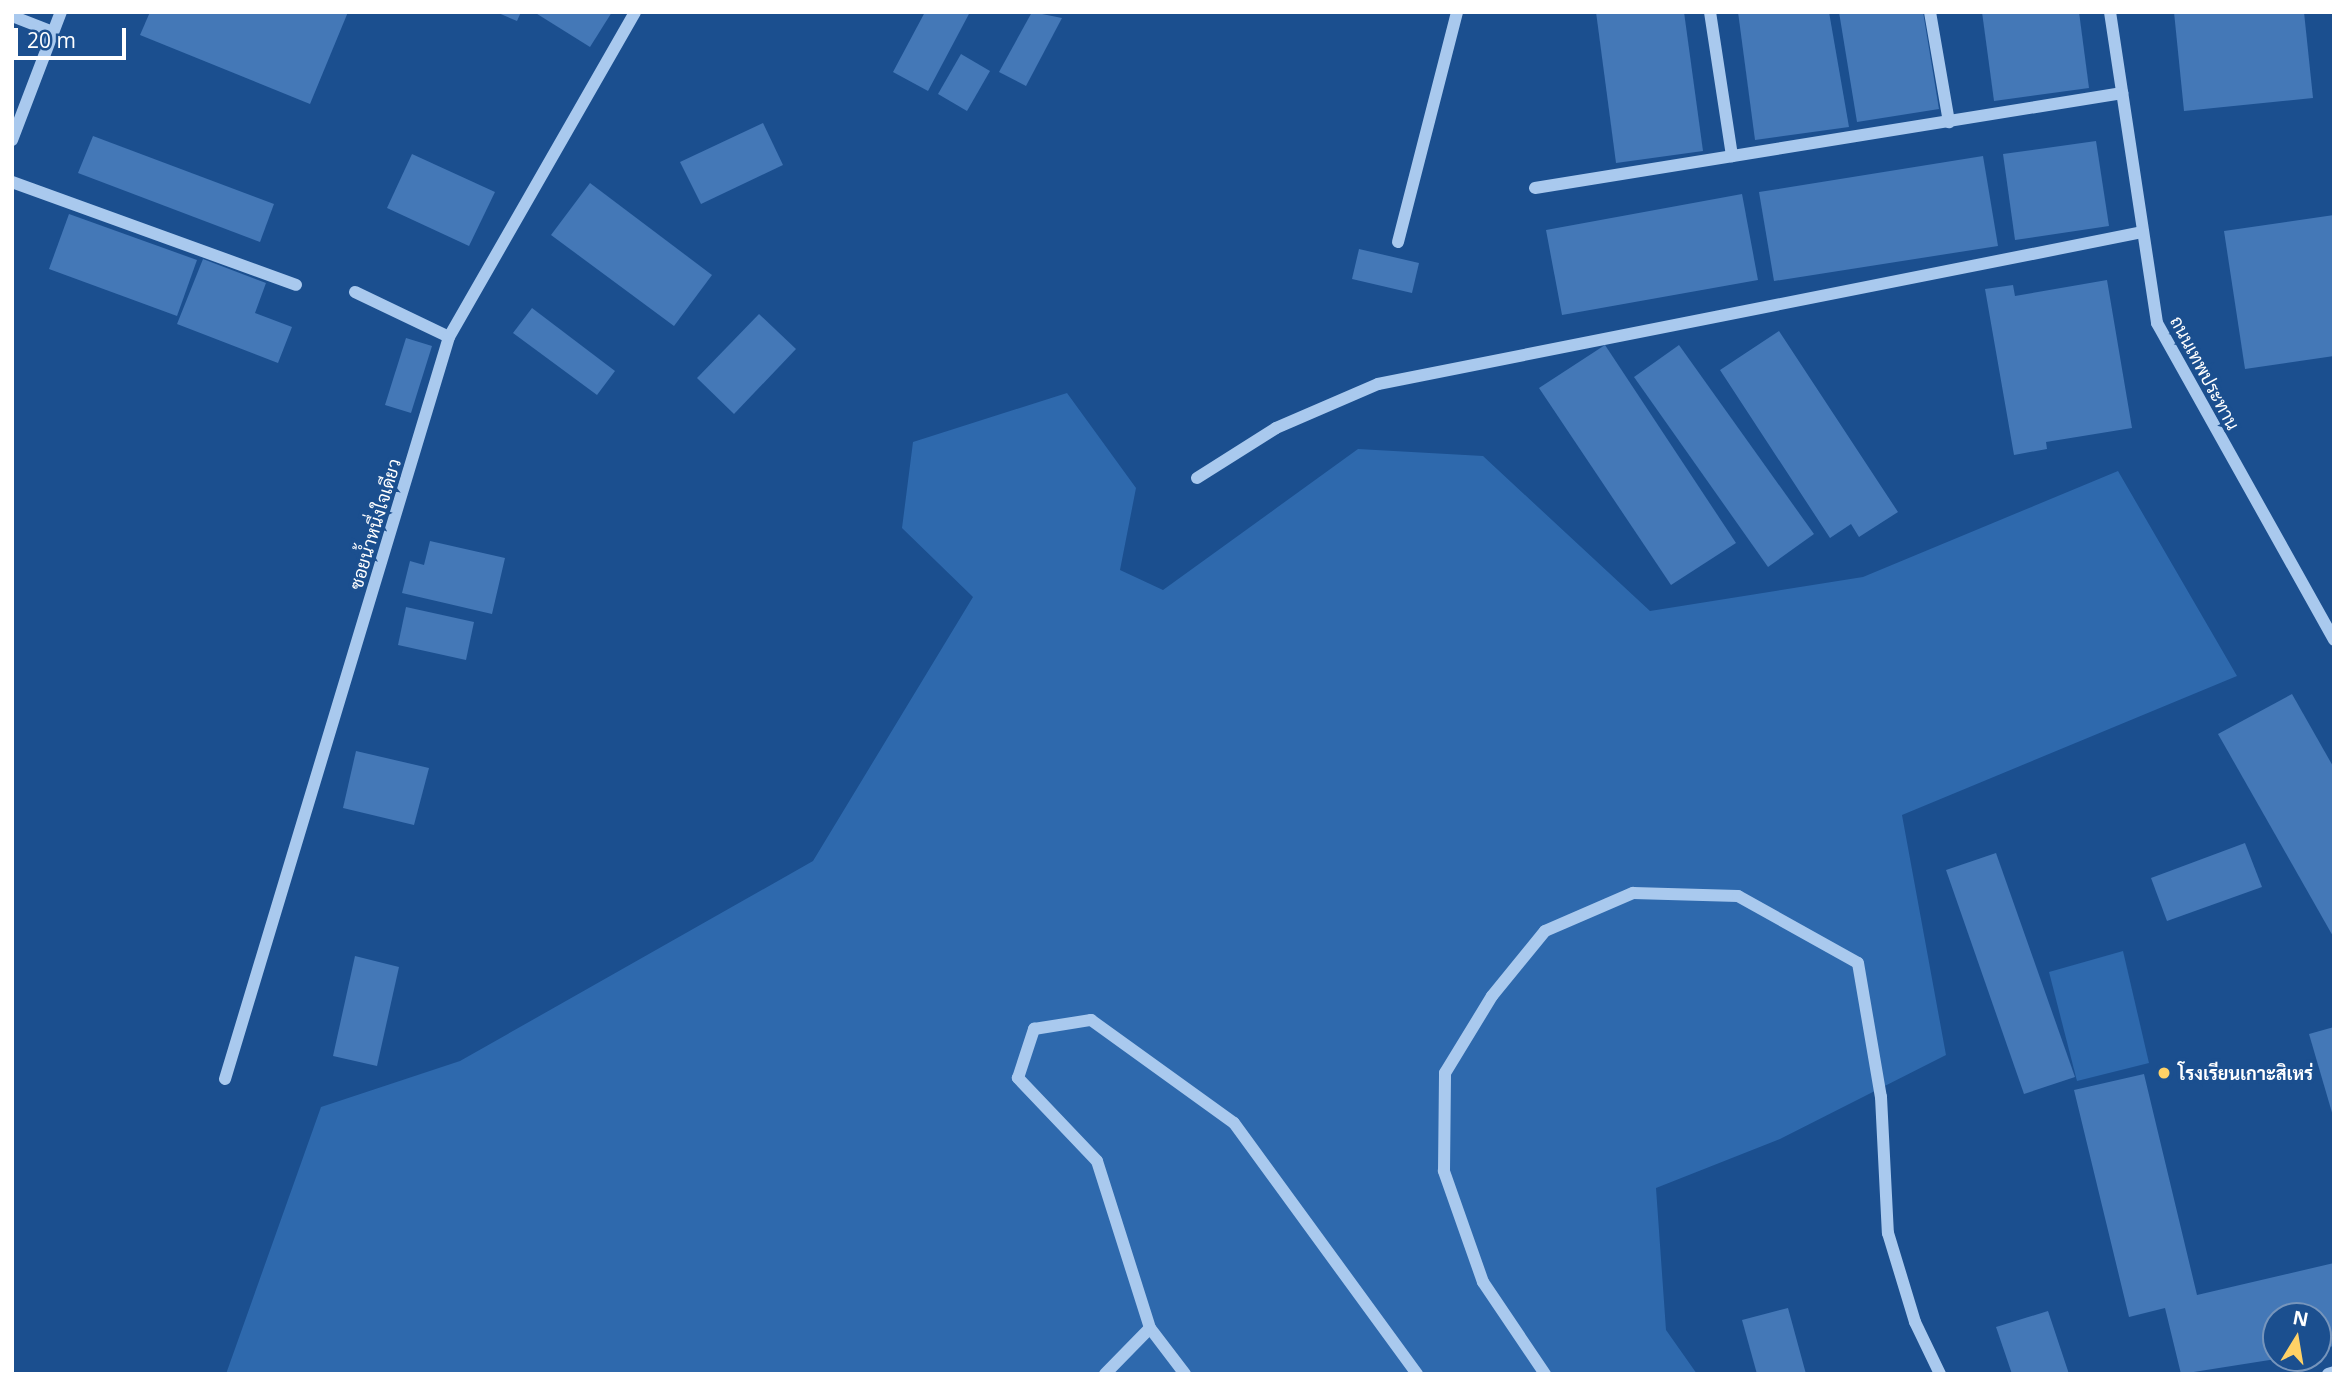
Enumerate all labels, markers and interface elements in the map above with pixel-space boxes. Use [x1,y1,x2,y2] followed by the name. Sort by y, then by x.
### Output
[18,14,130,58] scale bar
[27,26,76,54] text: 20 m
[2166,312,2244,434] street label: ถนนเทพประทาน
[345,456,405,592] street label: ซอยน้ำหนึ่งใจเดียว
[2178,1062,2313,1084] place label: โรงเรียนเกาะสิเหร่
[2156,1065,2172,1081] marker: โรงเรียนเกาะสิเหร่
[2262,1302,2332,1372] north arrow
[2291,1304,2311,1333] text: N

